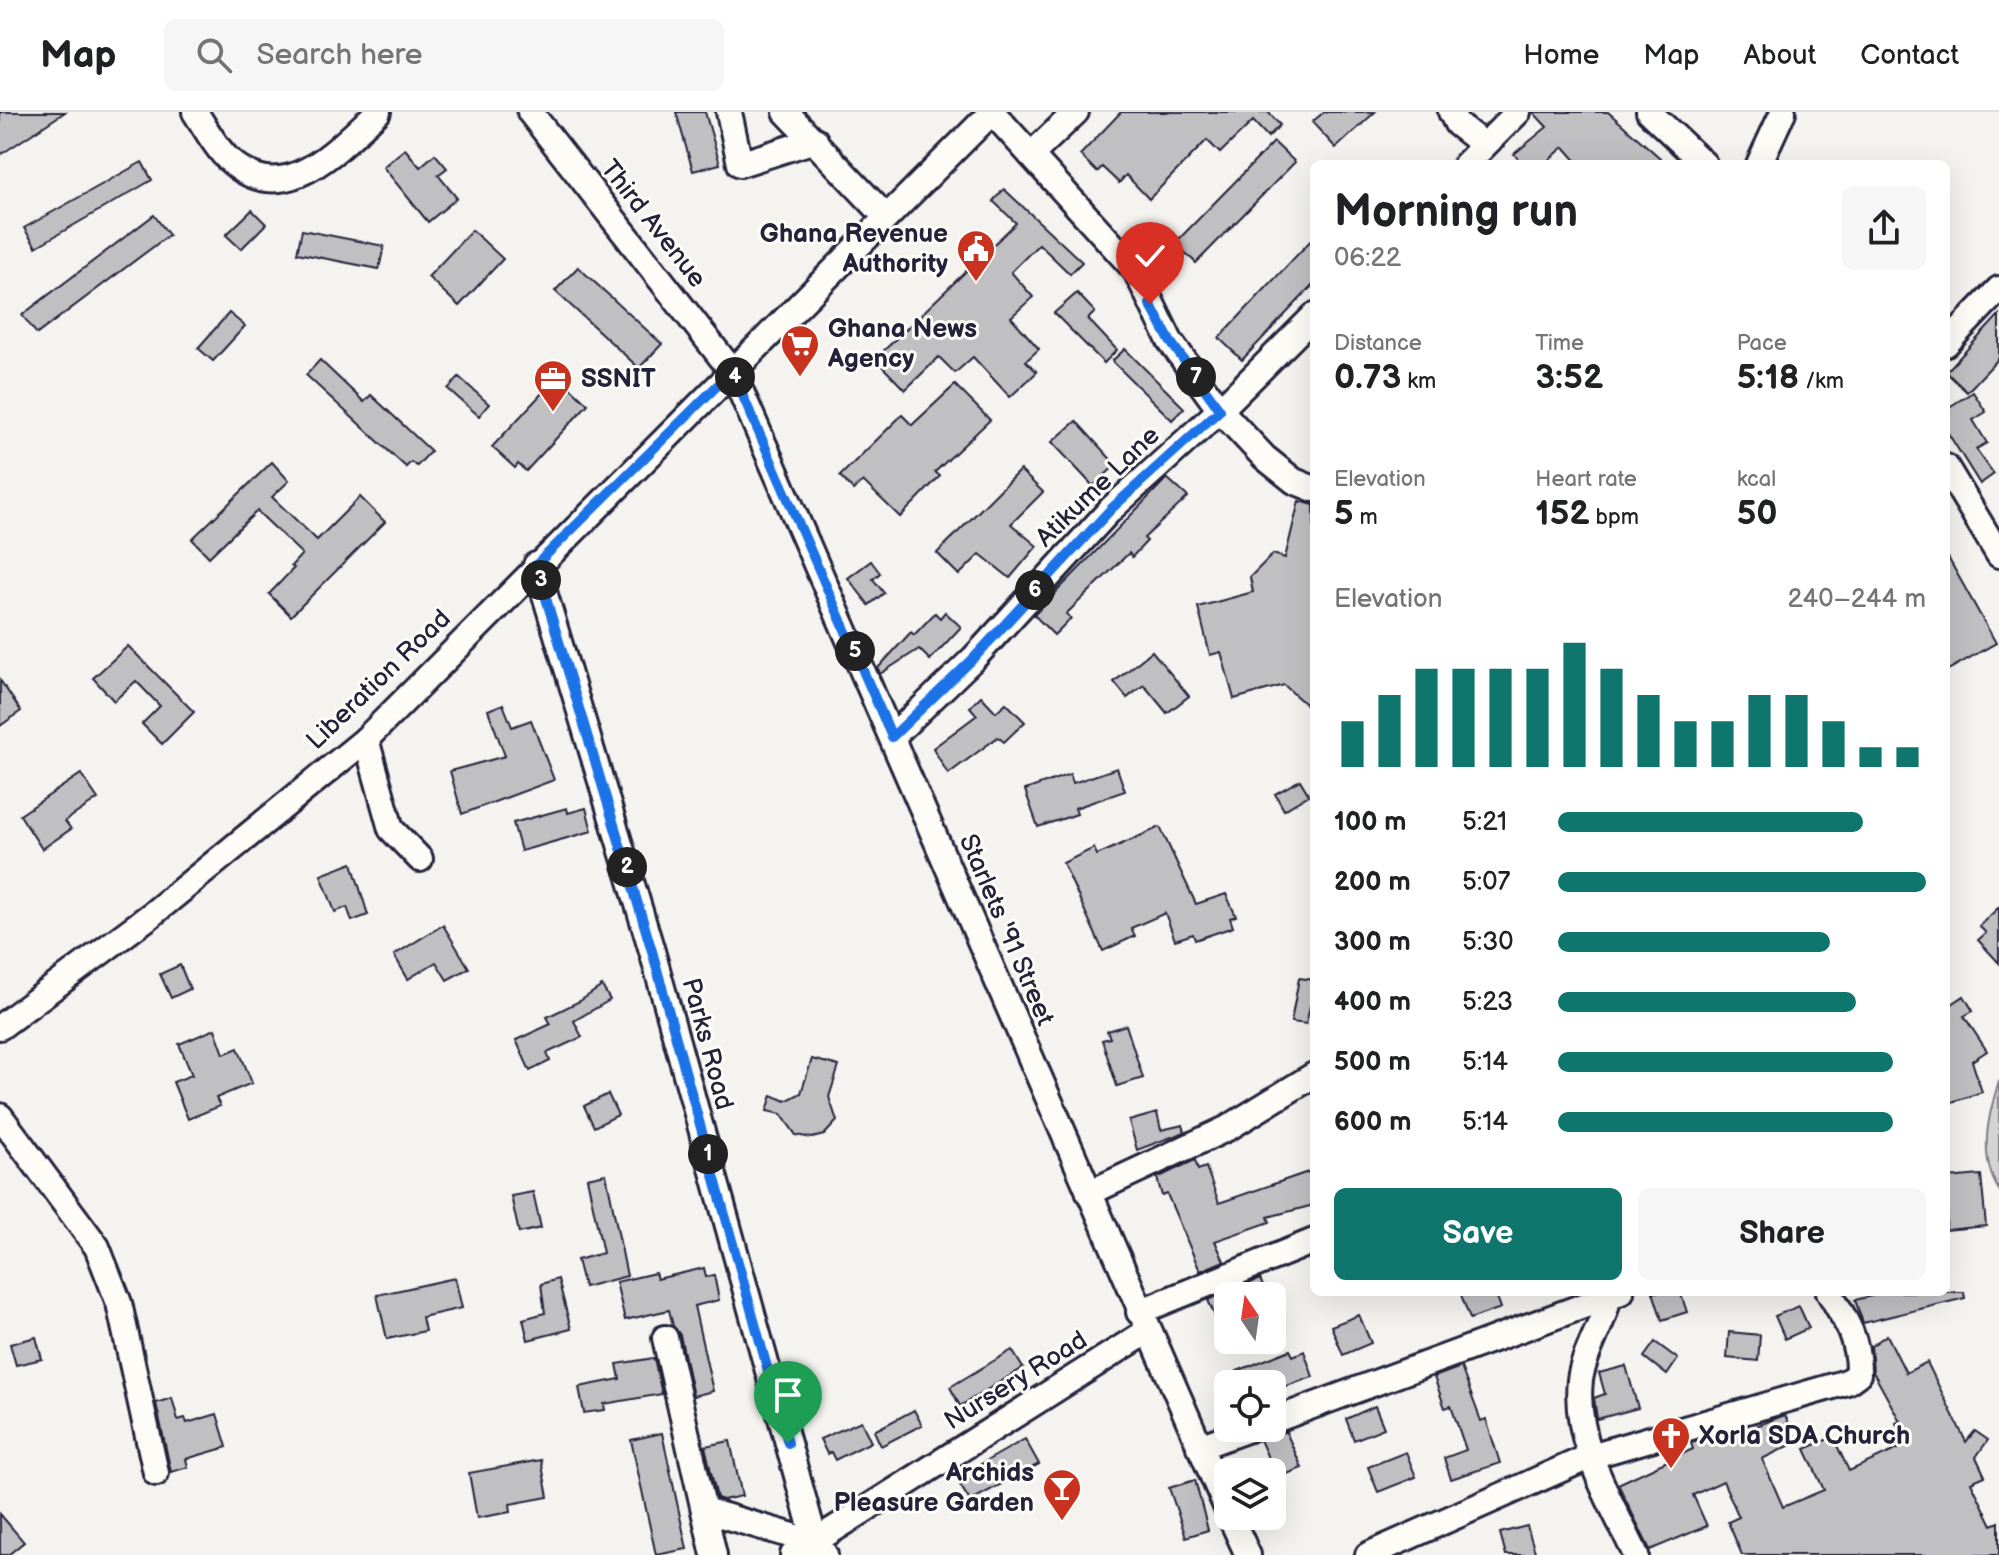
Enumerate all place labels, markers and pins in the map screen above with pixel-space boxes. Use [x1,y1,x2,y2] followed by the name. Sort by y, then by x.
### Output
[760,219,948,280] place label: Ghana Revenue Authority
[1116,222,1184,304] pin
[955,228,997,283] public building icon: Ghana Revenue Authority
[827,314,977,375] place label: Ghana News Agency
[779,323,821,378] supermarket icon: Ghana News Agency
[715,357,755,397] pin: 4
[1176,357,1216,397] pin: 7
[532,358,574,413] office icon: SSNIT
[581,364,656,395] place label: SSNIT
[521,560,561,600] pin: 3
[1015,570,1055,610] pin: 6
[835,631,875,671] pin: 5
[607,847,647,887] pin: 2
[688,1134,728,1174] pin: 1
[754,1361,822,1443] pin
[1650,1415,1692,1470] church icon: Xorla SDA Church
[1699,1421,1910,1452] place label: Xorla SDA Church
[834,1458,1034,1519] place label: Archids Pleasure Garden
[1041,1467,1083,1522] bar icon: Archids Pleasure Garden

